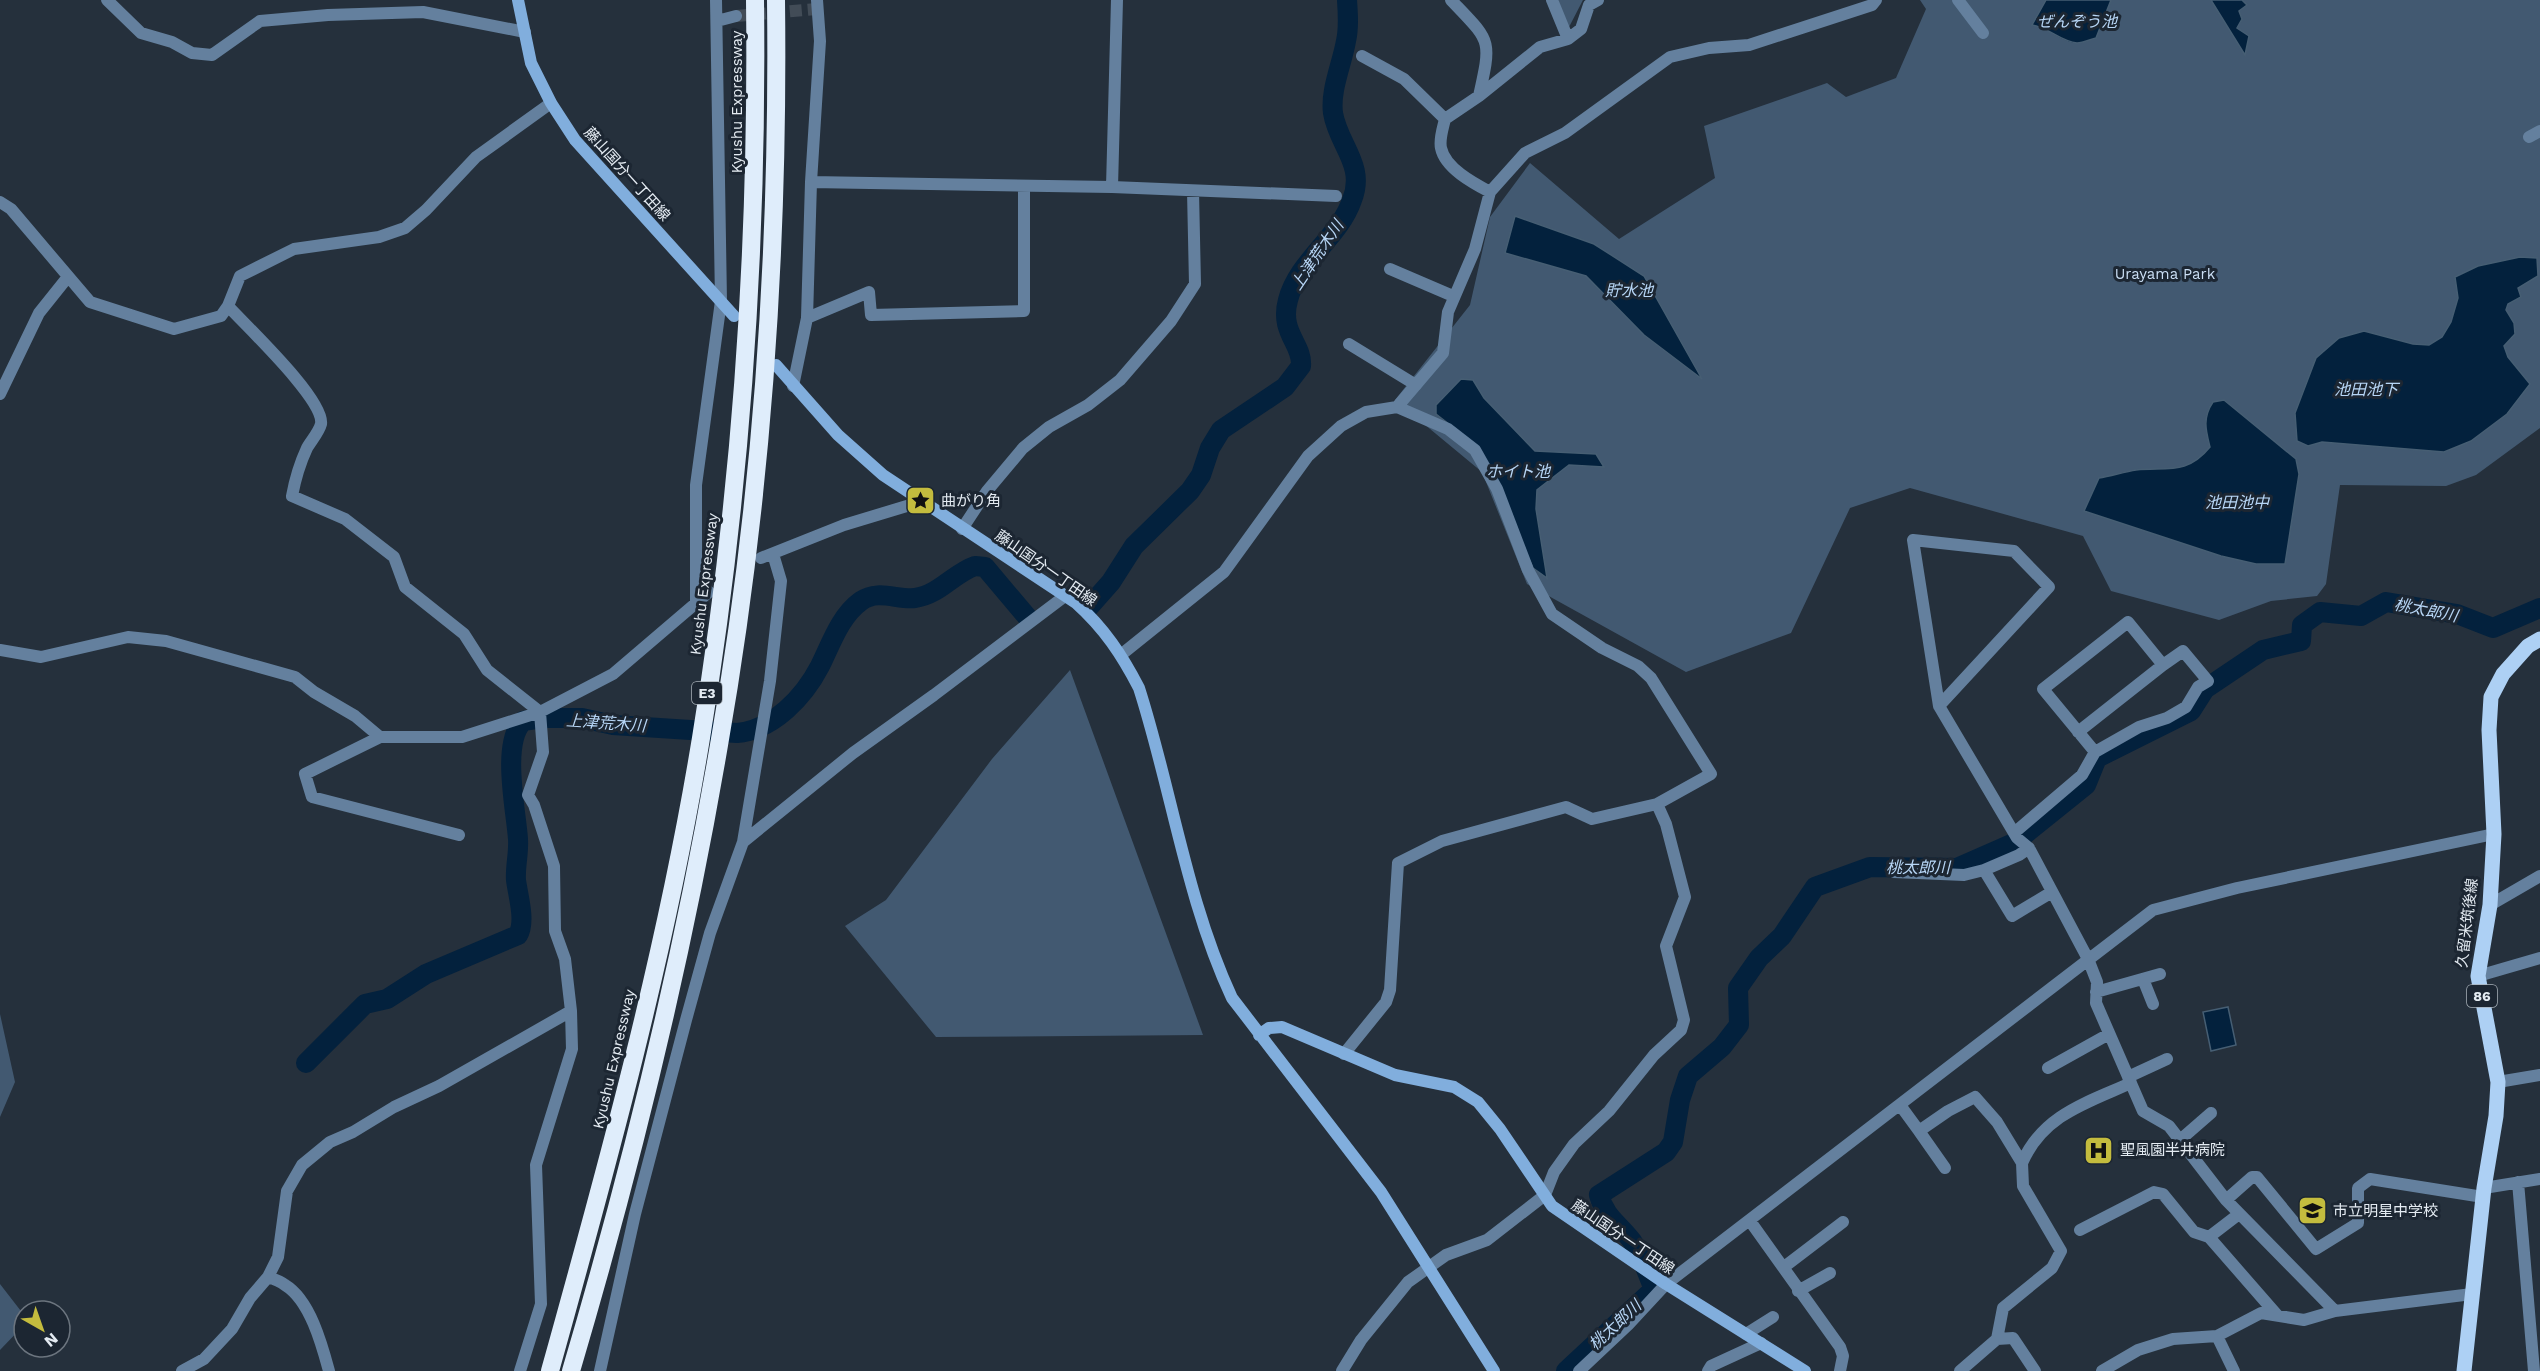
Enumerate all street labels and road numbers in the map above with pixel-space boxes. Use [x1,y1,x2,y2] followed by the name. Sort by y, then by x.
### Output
[728,30,746,173] street label: Kyushu Expressway
[580,123,674,225] street label: 藤山国分一丁田線
[686,512,722,656] street label: Kyushu Expressway
[992,526,1100,610] street label: 藤山国分一丁田線
[692,682,722,704] road number: E3
[2453,877,2481,969] street label: 久留米筑後線
[2467,985,2497,1007] road number: 86
[589,987,639,1131] street label: Kyushu Expressway
[1568,1196,1678,1278] street label: 藤山国分一丁田線

